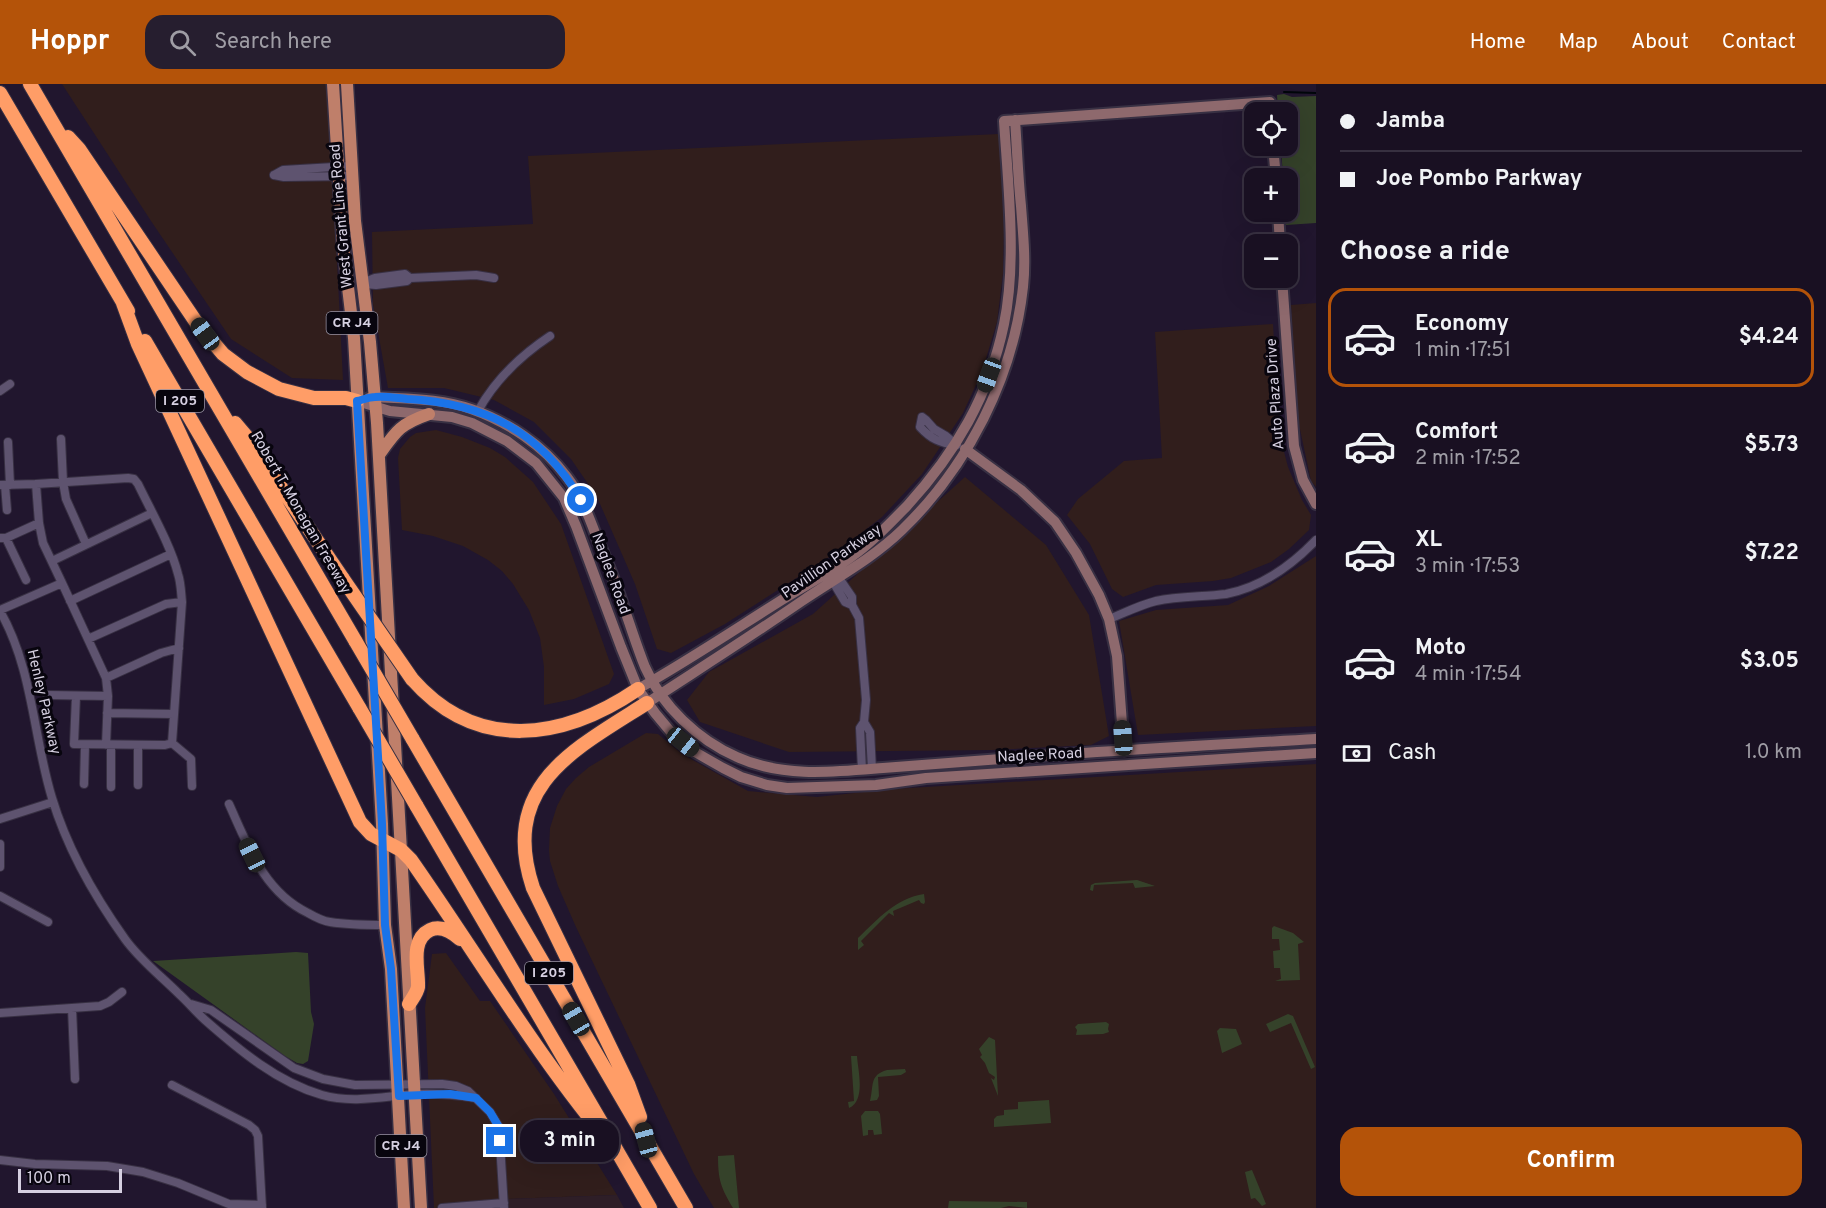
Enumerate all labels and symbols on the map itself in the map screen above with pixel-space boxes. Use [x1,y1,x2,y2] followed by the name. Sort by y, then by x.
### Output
[326,143,358,289] street label: West Grant Line Road
[326,312,378,334] road number: CR J4
[187,314,223,354] car
[1263,338,1289,450] street label: Auto Plaza Drive
[974,355,1004,395] car
[156,390,204,412] road number: I 205
[246,428,354,598] street label: Robert T. Monagan Freeway
[567,486,594,513] route start
[778,520,886,603] street label: Pavillion Parkway
[586,531,634,617] street label: Naglee Road
[22,648,64,757] street label: Henley Parkway
[1113,719,1133,757] car
[663,724,703,760] car
[997,744,1083,768] street label: Naglee Road
[236,835,268,875] car
[525,962,573,984] road number: I 205
[559,999,593,1039] car
[521,1120,620,1162] callout: 3 min
[633,1120,659,1160] car
[486,1127,513,1154] route end
[376,1135,426,1157] road number: CR J4
[18,1166,122,1194] scale bar

